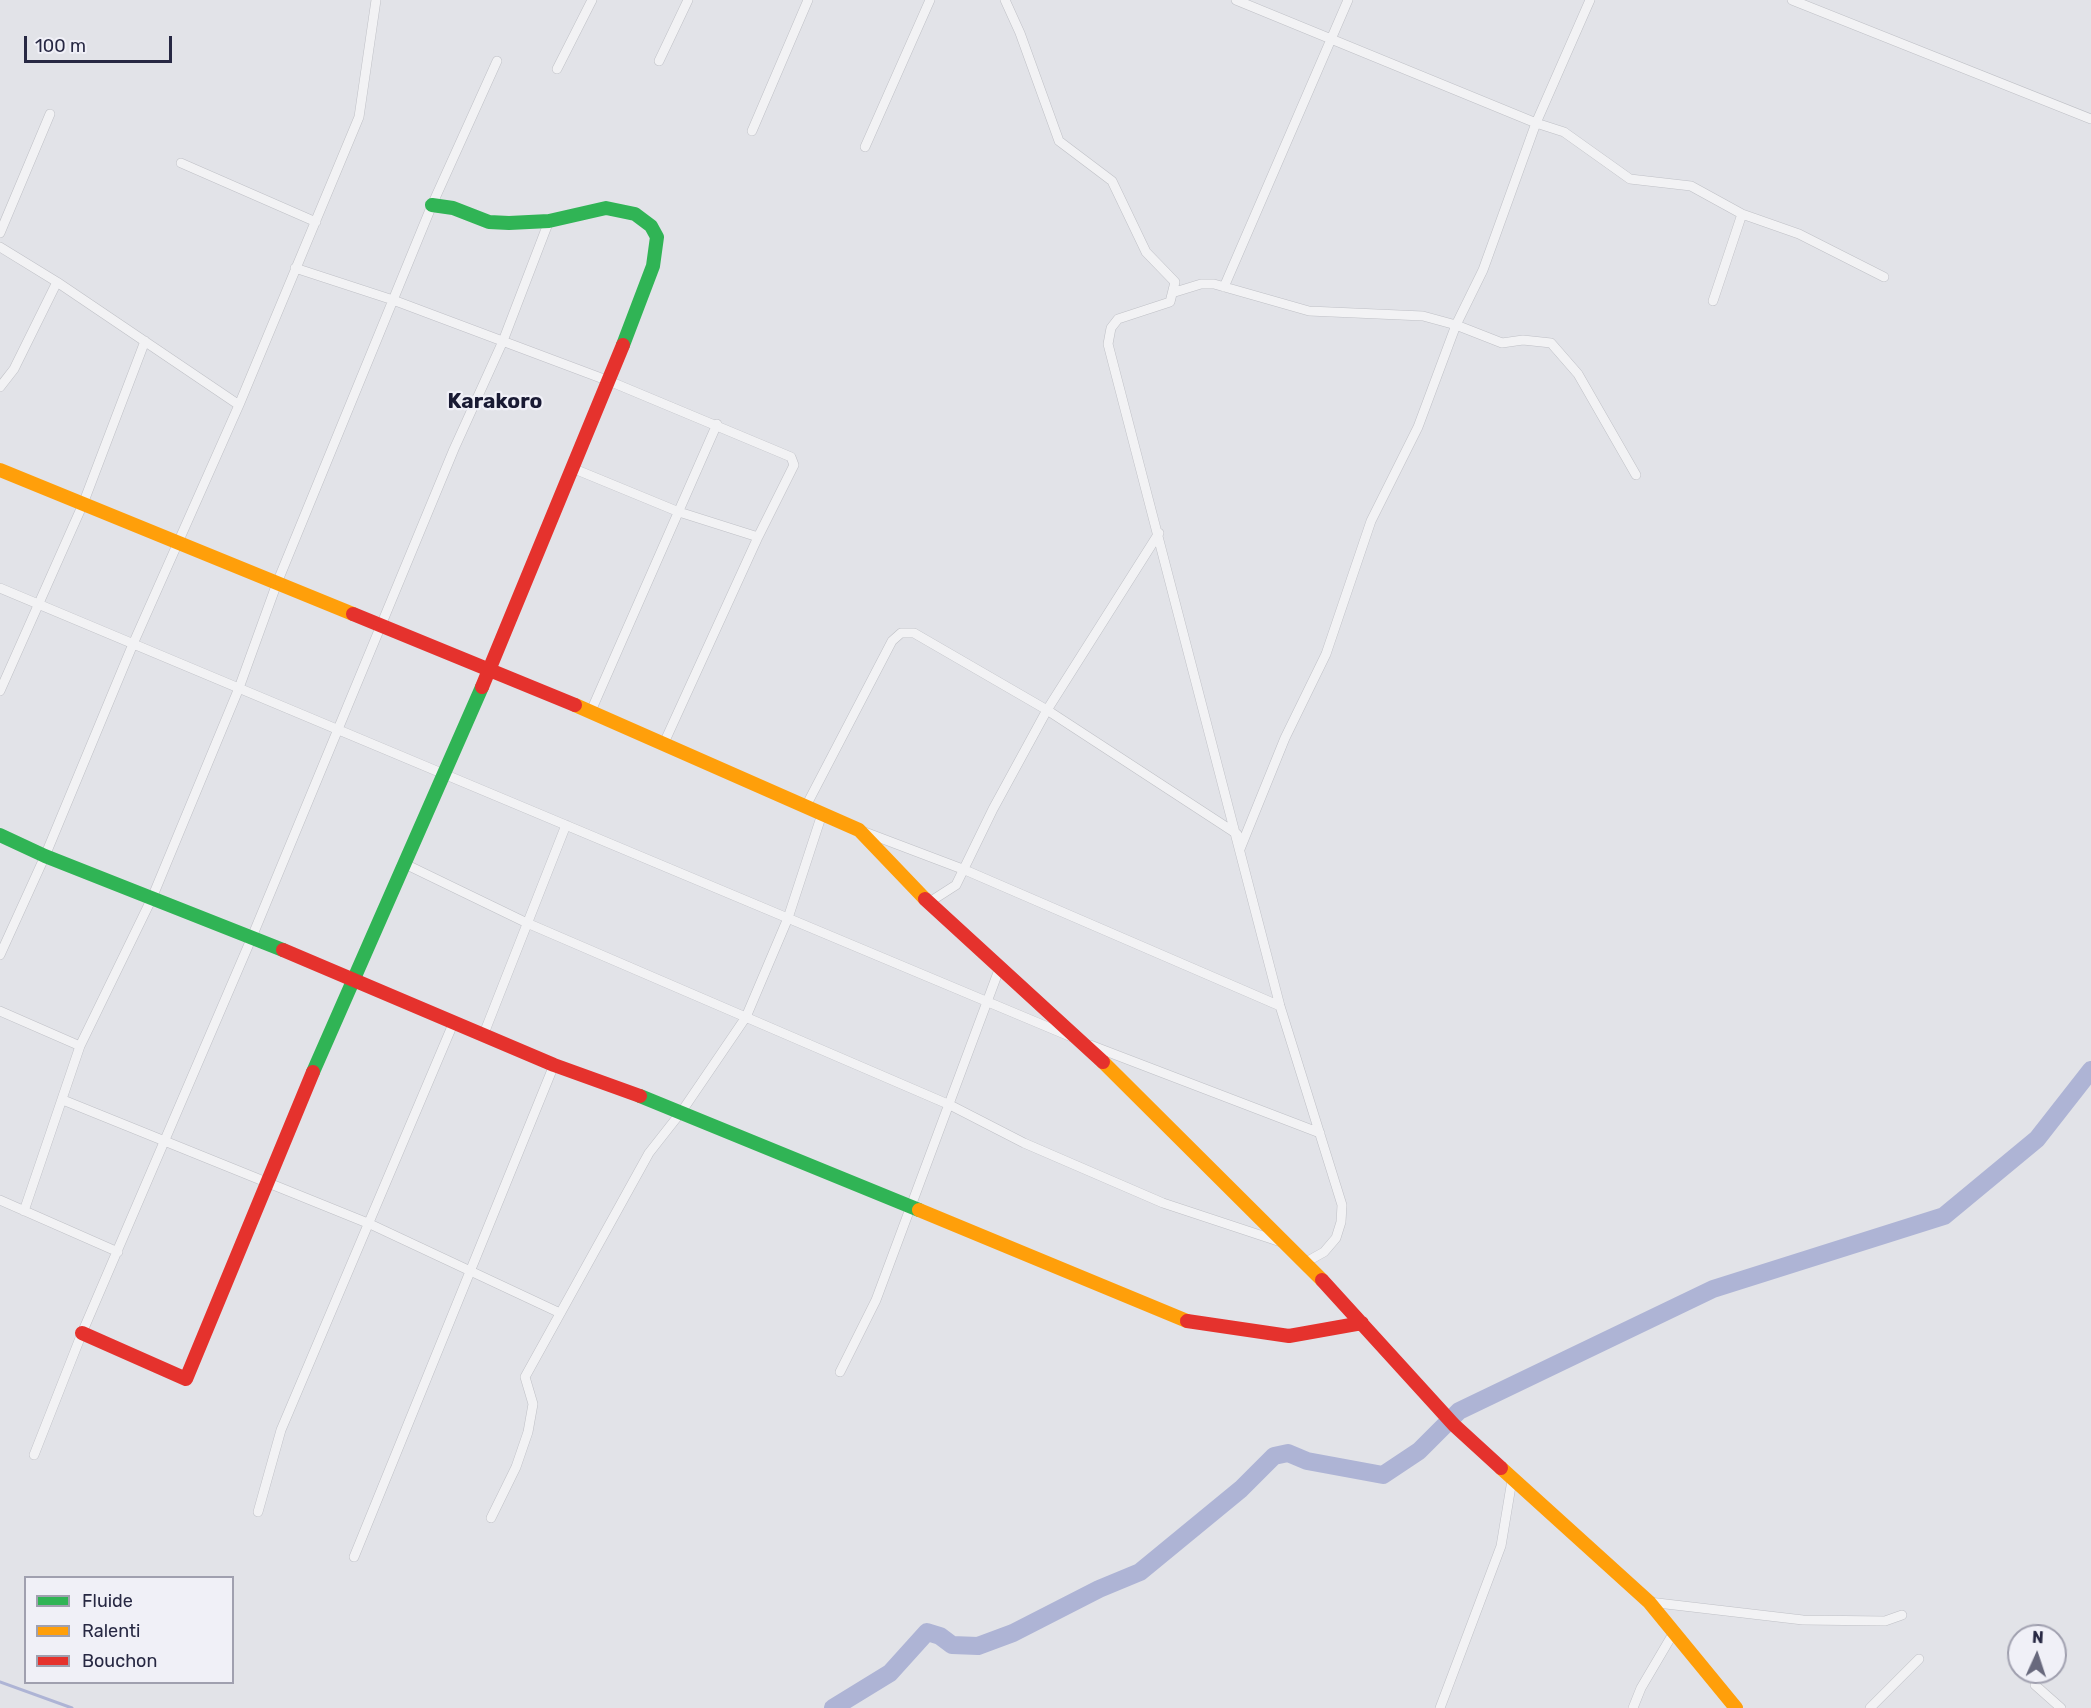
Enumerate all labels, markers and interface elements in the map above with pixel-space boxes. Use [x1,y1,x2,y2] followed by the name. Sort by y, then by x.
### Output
[27,24,176,62] scale bar
[35,35,86,57] text: 100 m
[448,389,542,415] district label: Karakoro
[24,1576,234,1684] legend
[82,1590,133,1612] text: Fluide
[82,1620,140,1642] text: Ralenti
[2007,1624,2067,1684] north arrow
[2032,1628,2044,1647] text: N
[82,1650,157,1672] text: Bouchon

